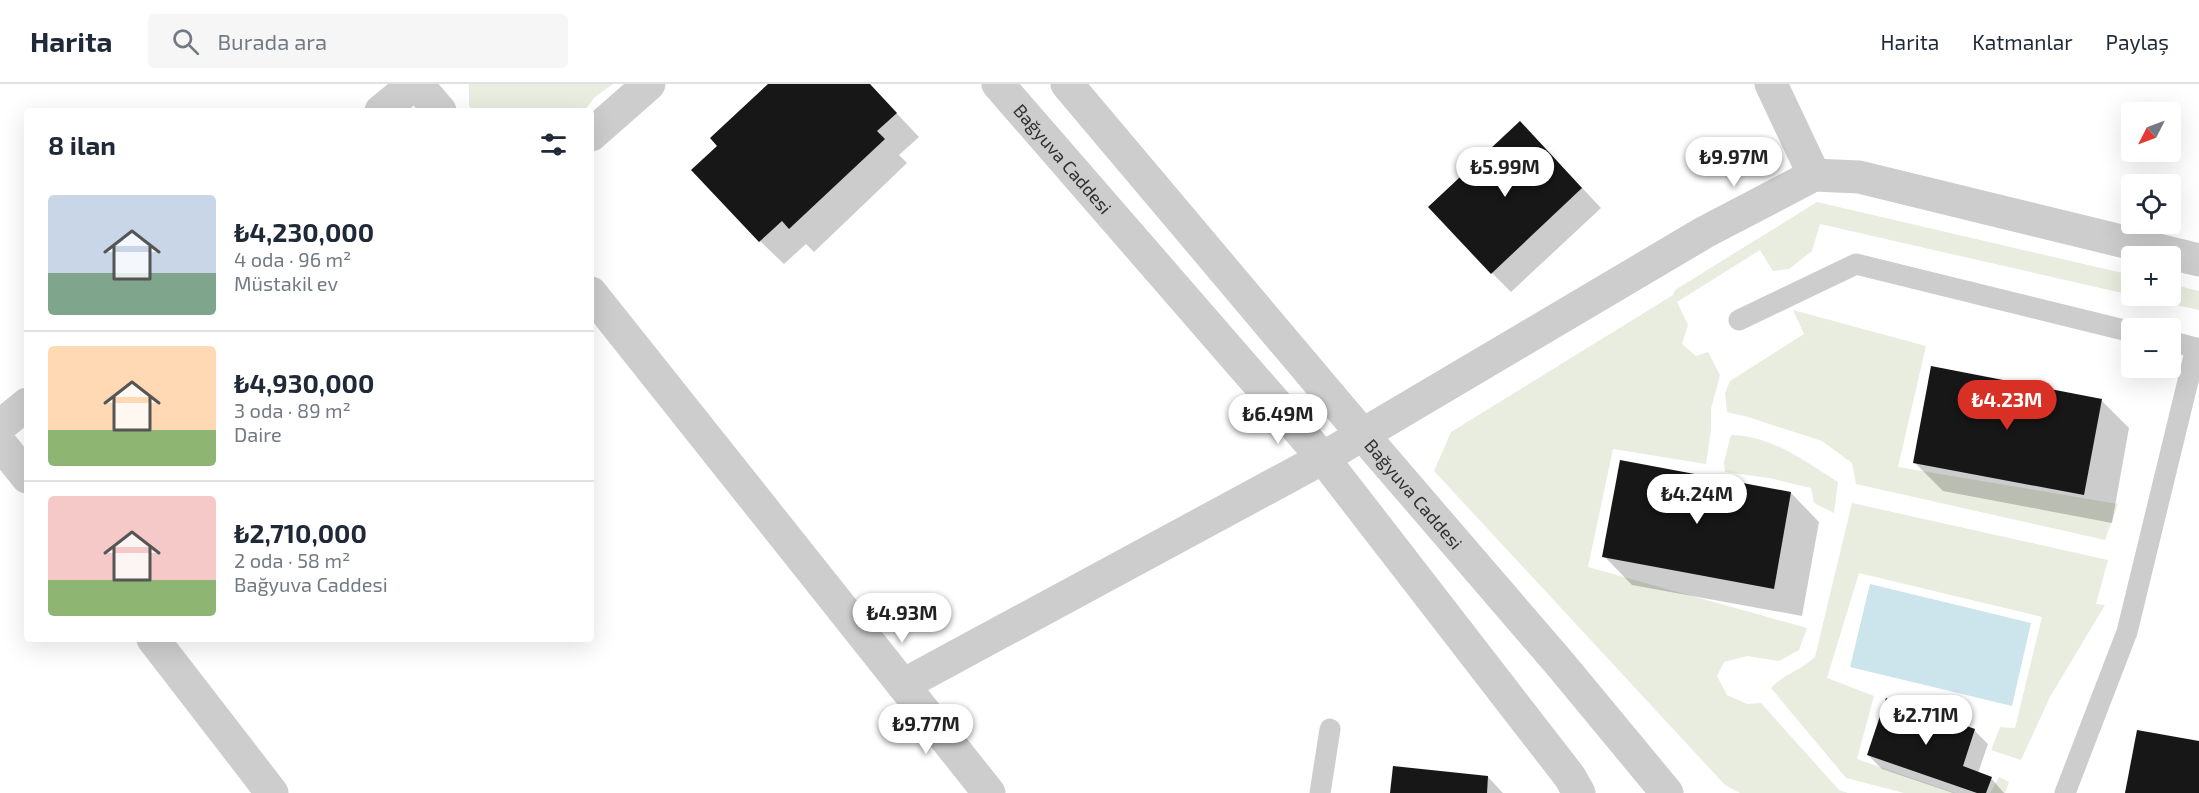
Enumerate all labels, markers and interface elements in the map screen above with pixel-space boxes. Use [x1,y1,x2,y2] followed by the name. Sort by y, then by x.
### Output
[148,14,568,68] search box
[30,24,112,58] text: Harita
[169,25,202,58] icon: search
[217,28,327,54] text: Burada ara
[1881,29,1939,54] text: Harita
[1972,29,2073,54] text: Katmanlar
[2106,29,2169,54] text: Paylaş
[1009,99,1117,218] street label: Bağyuva Caddesi
[2121,102,2181,162] north arrow
[2121,102,2181,378] map controls
[537,128,570,161] icon: filters
[48,129,116,160] text: 8 ilan
[1685,137,1783,188] pin: ₺9.97M
[1699,144,1769,168] text: ₺9.97M
[1456,147,1554,198] pin: ₺5.99M
[1470,154,1540,178] text: ₺5.99M
[2121,174,2181,234] button: locate
[234,216,374,247] text: ₺4,230,000
[96,219,168,291] icon: home
[2121,246,2181,306] button: +
[234,247,351,271] text: 4 oda · 96 m²
[234,271,338,295] text: Müstakil ev
[2121,318,2181,378] button: −
[234,367,374,398] text: ₺4,930,000
[96,370,168,442] icon: home
[1958,380,2056,431] pin: ₺4.23M
[1972,387,2042,411] text: ₺4.23M
[1229,394,1327,445] pin: ₺6.49M
[234,398,351,422] text: 3 oda · 89 m²
[1242,401,1314,425] text: ₺6.49M
[234,422,282,446] text: Daire
[1360,434,1467,554] street label: Bağyuva Caddesi
[1648,474,1746,525] pin: ₺4.24M
[1661,481,1733,505] text: ₺4.24M
[234,517,367,548] text: ₺2,710,000
[96,520,168,592] icon: home
[234,548,350,572] text: 2 oda · 58 m²
[234,572,388,596] text: Bağyuva Caddesi
[853,593,951,644] pin: ₺4.93M
[867,600,937,624] text: ₺4.93M
[1877,695,1975,746] pin: ₺2.71M
[1893,702,1959,726] text: ₺2.71M
[877,704,975,755] pin: ₺9.77M
[892,711,960,735] text: ₺9.77M

